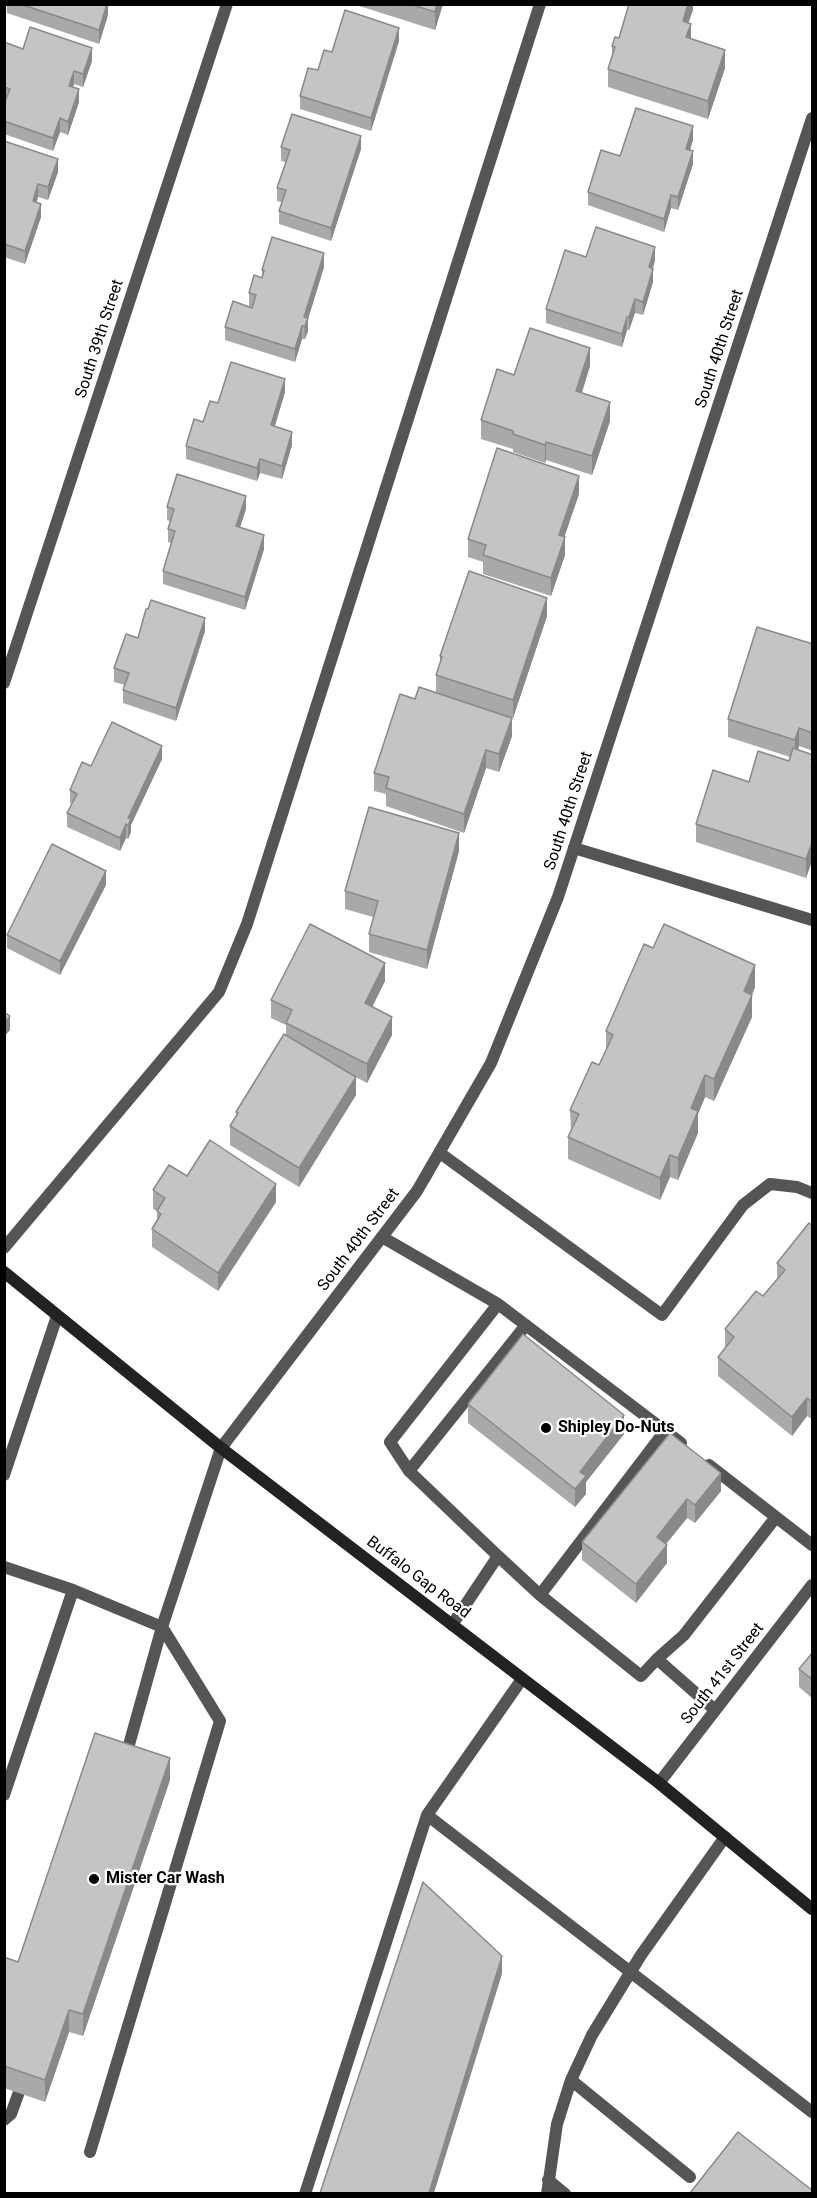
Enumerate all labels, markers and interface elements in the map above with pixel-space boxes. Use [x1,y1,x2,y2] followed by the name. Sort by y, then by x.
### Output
[72,277,128,401] street label: South 39th Street
[692,287,748,411] street label: South 40th Street
[541,749,597,873] street label: South 40th Street
[314,1185,404,1295] street label: South 40th Street
[558,1418,674,1438] place label: Shipley Do-Nuts
[539,1421,553,1435] marker: Shipley Do-Nuts
[362,1533,474,1623] street label: Buffalo Gap Road
[678,1620,768,1728] street label: South 41st Street
[106,1869,225,1889] place label: Mister Car Wash
[87,1872,101,1886] marker: Mister Car Wash

